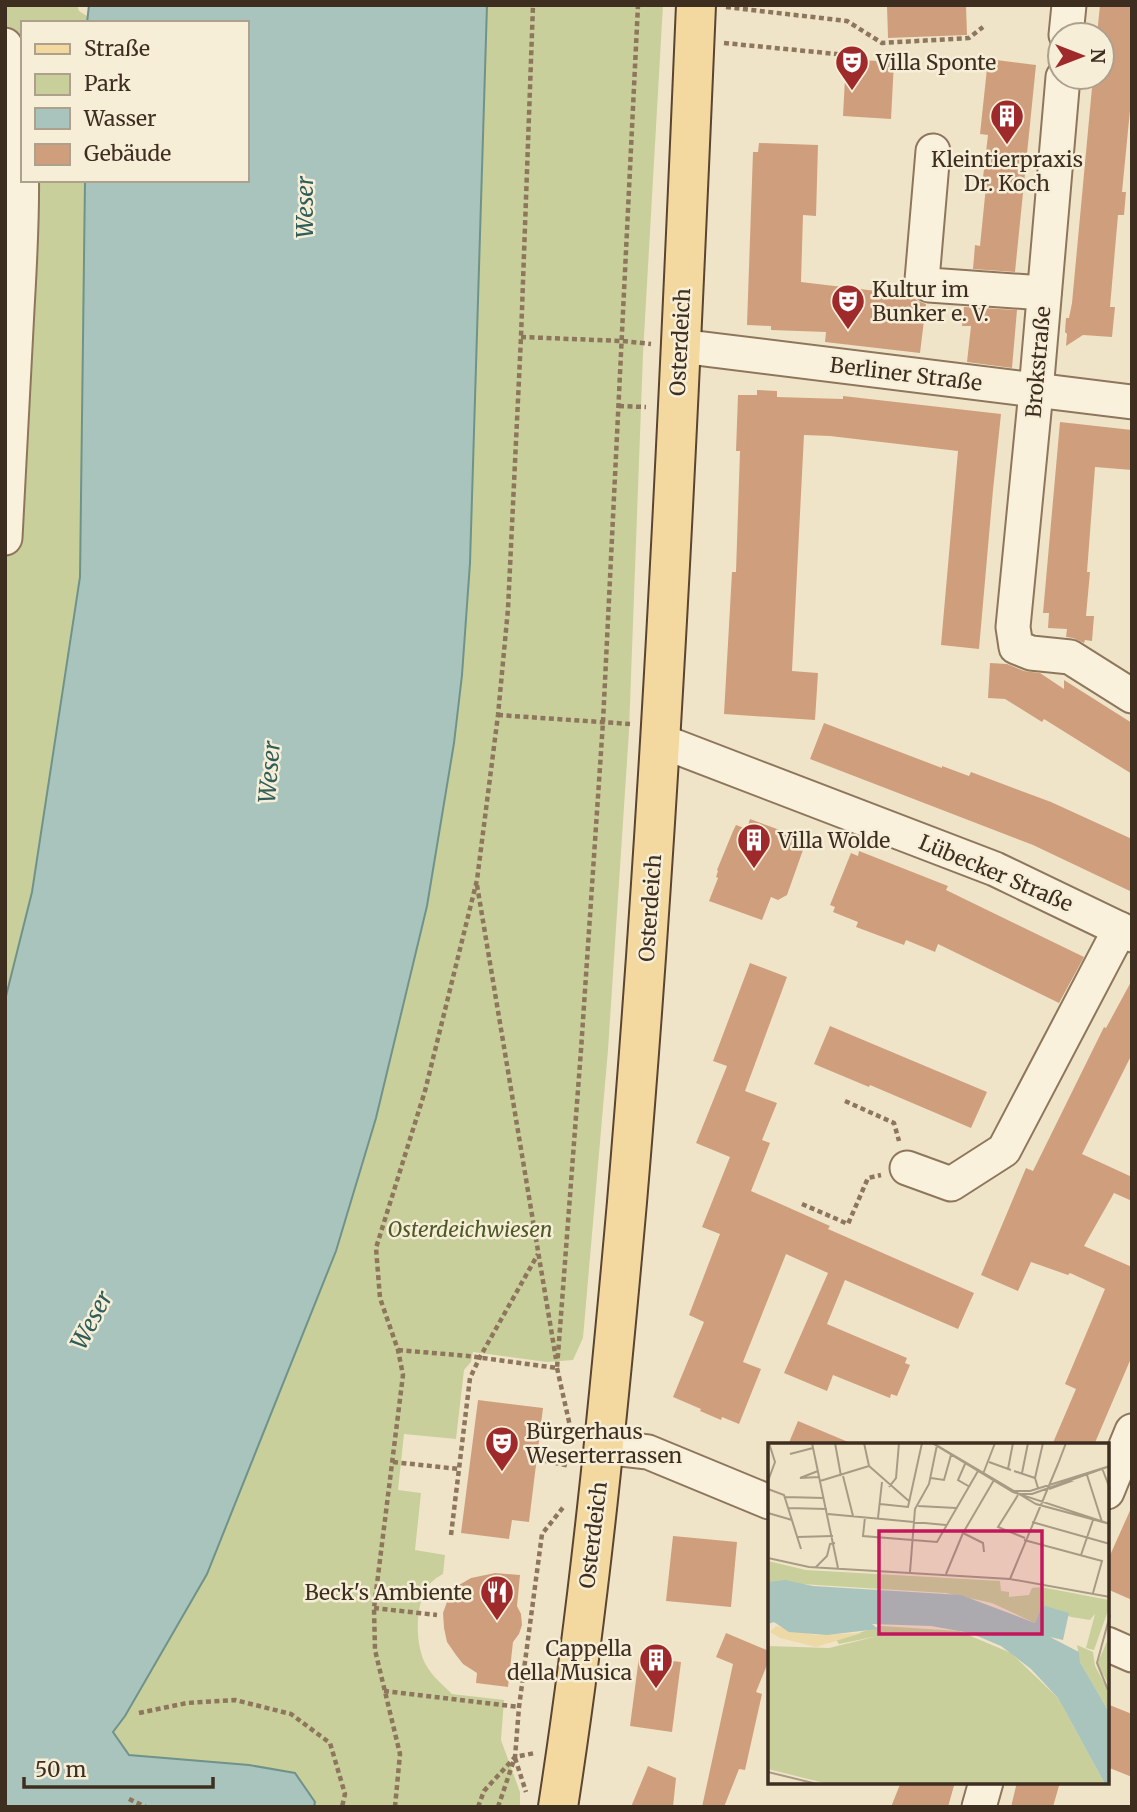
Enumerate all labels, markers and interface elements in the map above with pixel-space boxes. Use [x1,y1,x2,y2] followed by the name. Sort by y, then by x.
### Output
[21,21,248,182] legend
[1046,21,1116,91] north arrow
[84,35,150,62] text: Straße
[833,43,871,92] theatre icon: Villa Sponte
[1086,48,1110,64] text: N
[875,49,996,76] place label: Villa Sponte
[84,70,131,97] text: Park
[988,97,1026,146] building icon: Kleintierpraxis Dr. Koch
[83,105,156,132] text: Wasser
[84,140,171,167] text: Gebäude
[931,146,1083,197] place label: Kleintierpraxis Dr. Koch
[290,175,319,238] water label: Weser
[872,276,989,327] place label: Kultur im Bunker e. V.
[829,282,867,331] theatre icon: Kultur im Bunker e. V.
[664,287,696,396] street label: Osterdeich
[1020,305,1056,419] street label: Brokstraße
[828,351,984,397] street label: Berliner Straße
[252,739,286,804] water label: Weser
[735,821,773,870] building icon: Villa Wolde
[777,827,890,854] place label: Villa Wolde
[915,828,1077,918] street label: Lübecker Straße
[633,853,667,963] street label: Osterdeich
[388,1216,552,1243] park label: Osterdeichwiesen
[64,1285,119,1354] water label: Weser
[525,1418,682,1469] place label: Bürgerhaus Weserterrassen
[483,1424,521,1473] theatre icon: Bürgerhaus Weserterrassen
[768,1443,1109,1784] inset map
[573,1480,613,1590] street label: Osterdeich
[478,1573,516,1622] restaurant icon: Beck's Ambiente
[304,1579,472,1606] place label: Beck's Ambiente
[507,1635,632,1686] place label: Cappella della Musica
[637,1641,675,1690] building icon: Cappella della Musica
[24,1745,214,1789] scale bar
[35,1756,86,1783] text: 50 m

